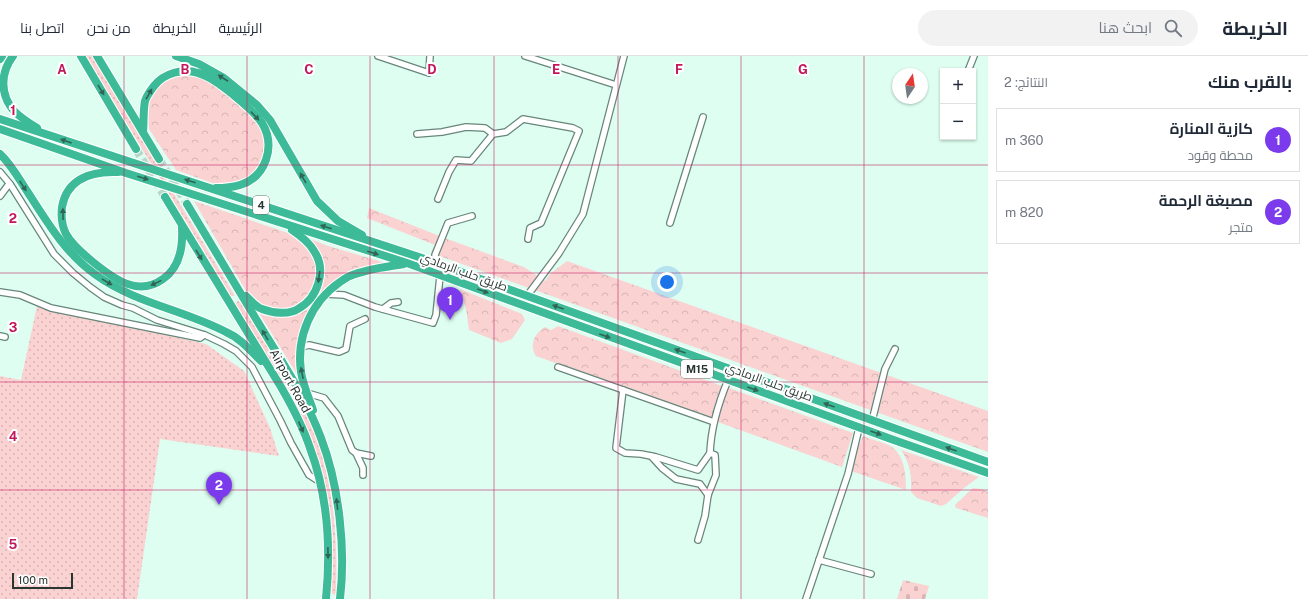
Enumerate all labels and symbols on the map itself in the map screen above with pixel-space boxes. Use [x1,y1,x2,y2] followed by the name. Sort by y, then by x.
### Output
[57,62,67,77] text: A
[181,62,190,77] text: B
[304,62,314,77] text: C
[427,62,437,77] text: D
[552,62,560,77] text: E
[675,62,683,77] text: F
[798,62,808,77] text: G
[892,68,928,104] north arrow
[218,74,228,82] one-way arrow
[98,84,105,96] one-way arrow
[146,88,153,100] one-way arrow
[10,103,16,118] text: 1
[250,111,260,121] one-way arrow
[60,138,72,144] one-way arrow
[300,172,307,184] one-way arrow
[137,175,149,181] one-way arrow
[183,178,195,184] one-way arrow
[20,180,27,191] one-way arrow
[253,196,269,214] road number: 4
[59,208,66,220] one-way arrow
[9,211,17,226] text: 2
[320,223,332,229] one-way arrow
[196,249,203,261] one-way arrow
[367,250,379,256] one-way arrow
[418,250,509,297] street label: طريق حلب الرمادي
[316,271,322,283] one-way arrow
[657,272,677,292] your location
[102,279,113,286] one-way arrow
[150,280,161,286] one-way arrow
[437,287,463,320] pin: 1
[477,289,489,295] one-way arrow
[552,304,564,310] one-way arrow
[9,320,18,335] text: 3
[262,329,269,341] one-way arrow
[599,333,611,339] one-way arrow
[267,347,313,415] street label: Airport Road
[674,348,686,354] one-way arrow
[681,360,713,378] road number: M15
[723,360,814,407] street label: طريق حلب الرمادي
[299,367,305,380] one-way arrow
[748,387,760,393] one-way arrow
[822,402,834,408] one-way arrow
[298,421,304,432] one-way arrow
[9,429,18,444] text: 4
[870,431,882,437] one-way arrow
[945,446,957,452] one-way arrow
[206,472,232,505] pin: 2
[334,498,341,510] one-way arrow
[9,537,18,552] text: 5
[325,547,332,559] one-way arrow
[12,571,73,590] scale bar

